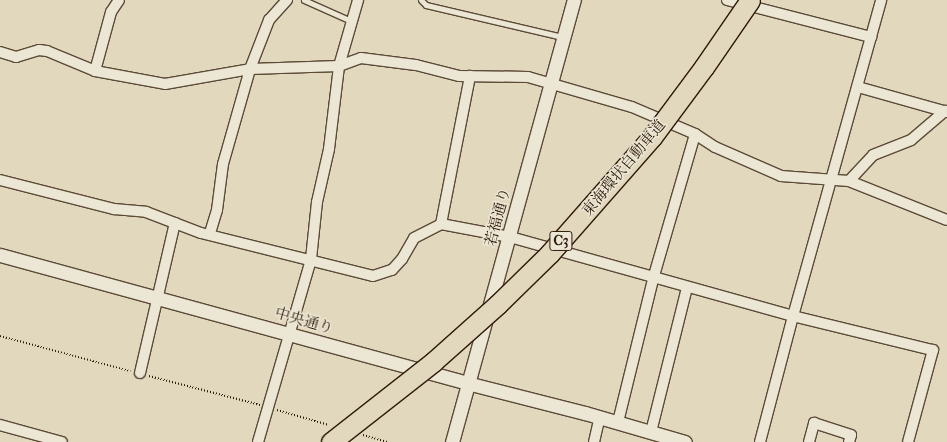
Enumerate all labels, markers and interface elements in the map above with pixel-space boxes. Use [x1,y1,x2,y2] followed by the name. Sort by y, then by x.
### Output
[579,116,669,220] street label: 東海環状自動車道
[482,186,514,248] street label: 若福通り
[549,229,573,253] road number: C3
[273,304,335,338] street label: 中央通り

